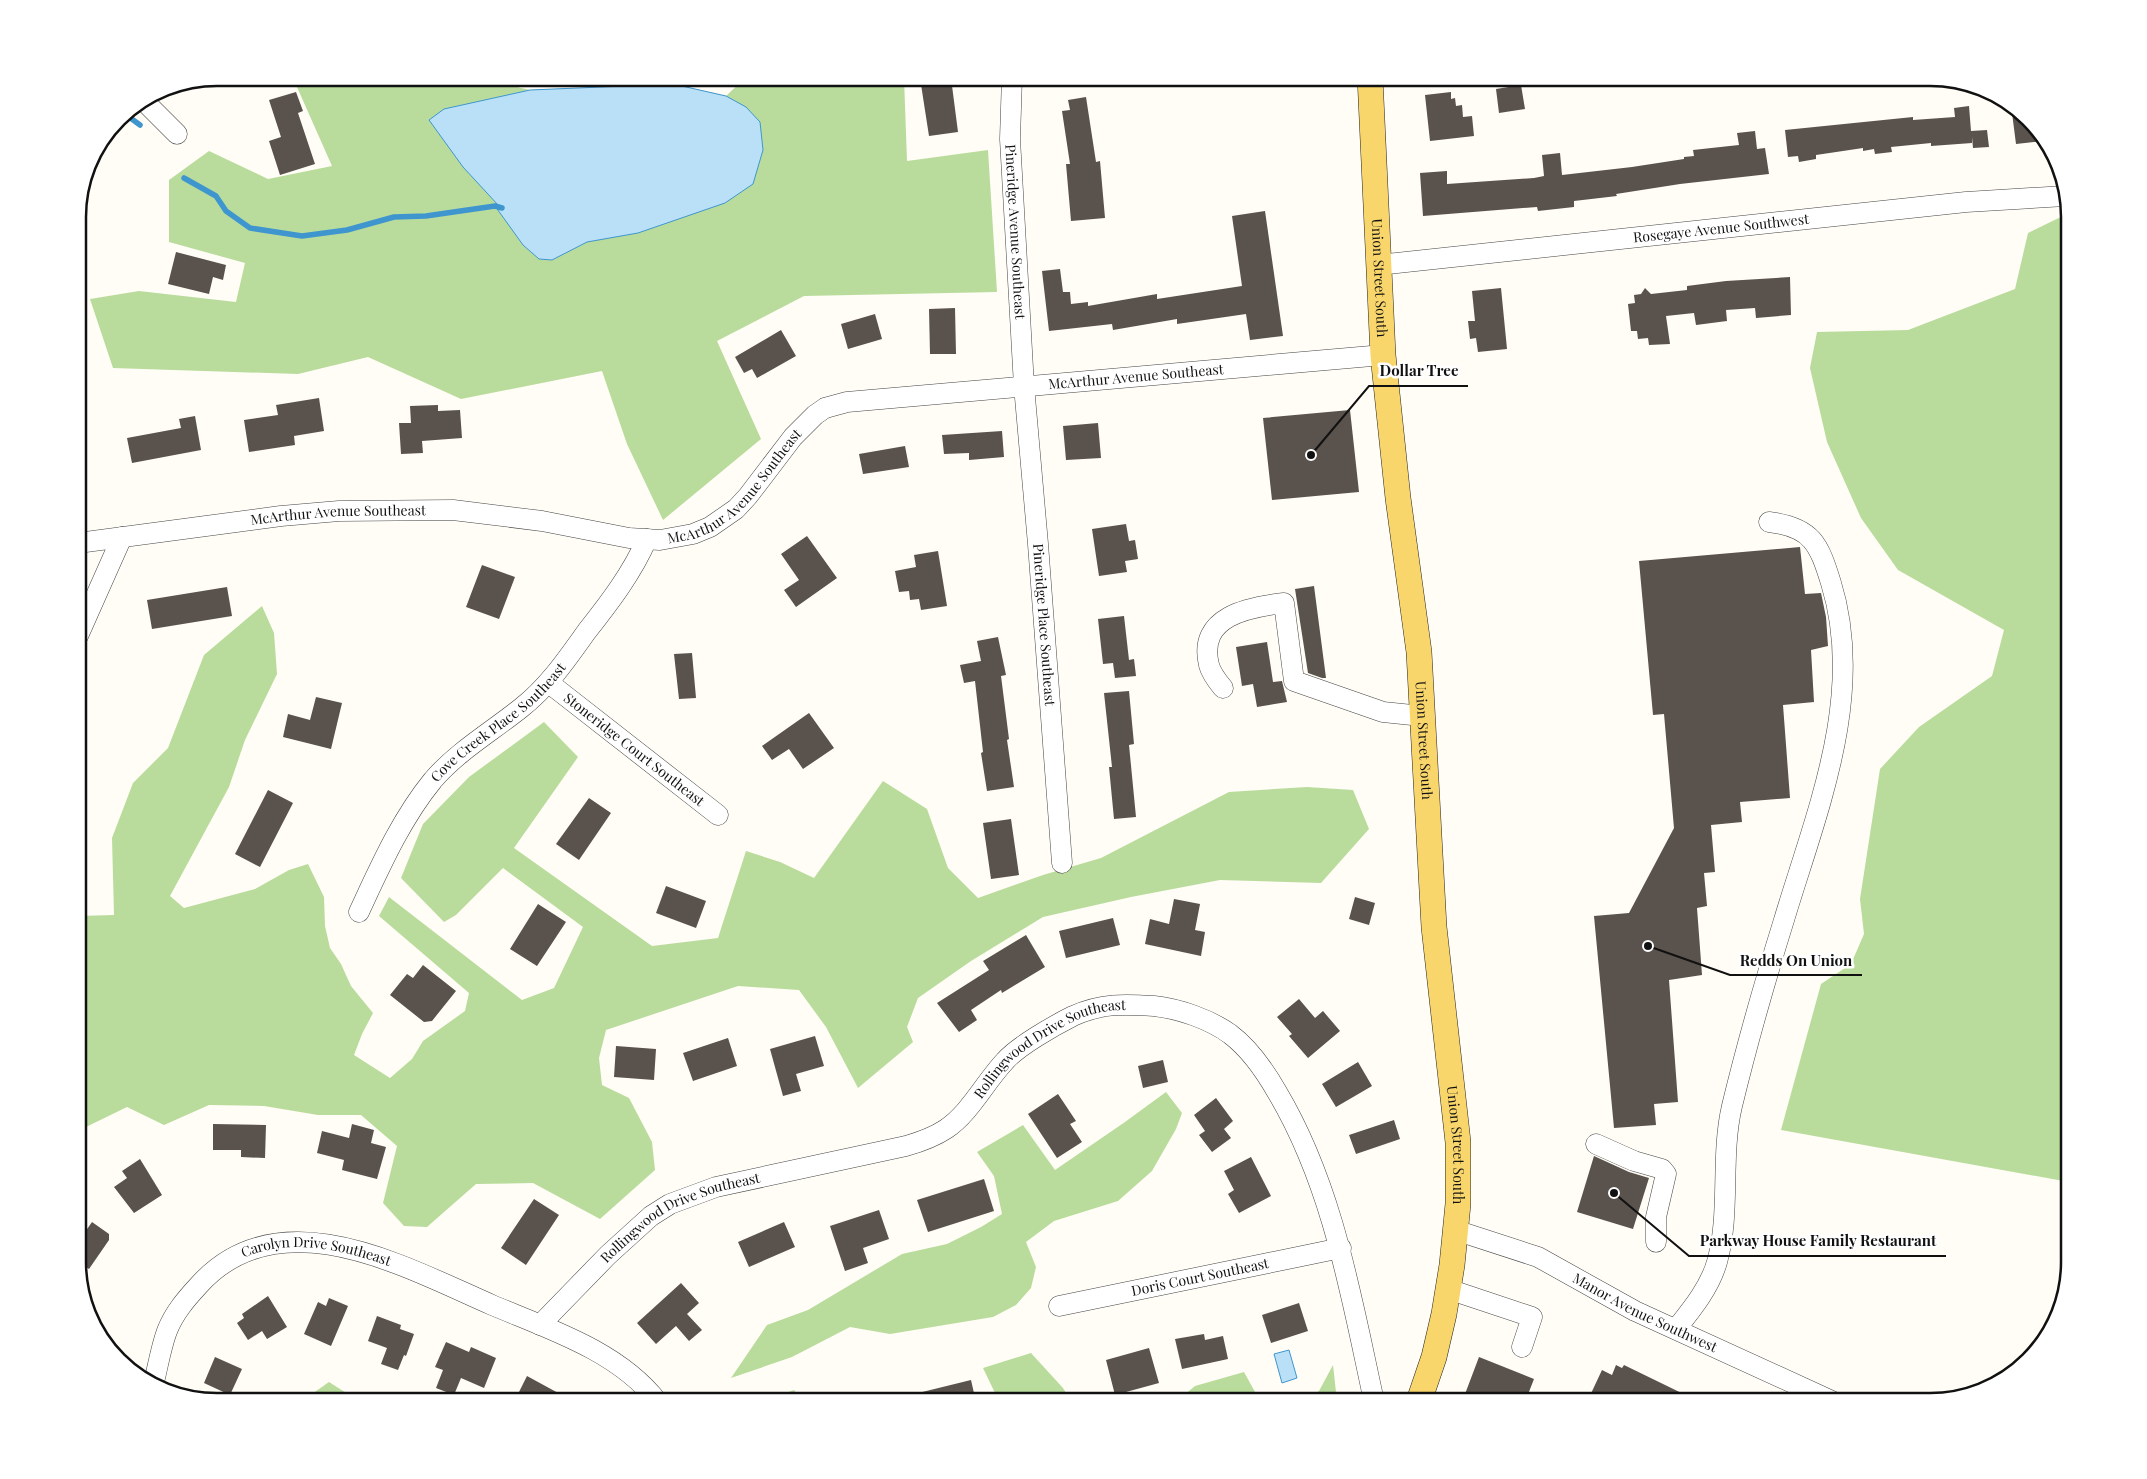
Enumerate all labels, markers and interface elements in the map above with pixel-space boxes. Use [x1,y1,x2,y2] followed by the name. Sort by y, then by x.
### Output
[1001,144,1030,321] street label: Pineridge Avenue Southeast
[1632,209,1811,247] street label: Rosegaye Avenue Southwest
[1368,218,1392,338] street label: Union Street South
[1369,356,1468,386] callout: Dollar Tree
[1048,359,1225,393] street label: McArthur Avenue Southeast
[1380,360,1459,380] text: Dollar Tree
[666,424,806,547] street label: McArthur Avenue Southeast
[249,500,427,529] street label: McArthur Avenue Southeast
[1029,543,1060,707] street label: Pineridge Place Southeast
[426,658,570,786] street label: Cove Creek Place Southeast
[1412,680,1437,801] street label: Union Street South
[560,688,710,811] street label: Stoneridge Court Southeast
[1730,945,1862,975] callout: Redds On Union
[1740,950,1853,970] text: Redds On Union
[969,995,1127,1102] street label: Rollingwood Drive Southeast
[1443,1085,1468,1205] street label: Union Street South
[596,1168,763,1267] street label: Rollingwood Drive Southeast
[1689,1226,1946,1256] callout: Parkway House Family Restaurant
[1700,1230,1937,1250] text: Parkway House Family Restaurant
[238,1232,395,1270] street label: Carolyn Drive Southeast
[1130,1253,1271,1300] street label: Doris Court Southeast
[1570,1268,1721,1357] street label: Manor Avenue Southwest

